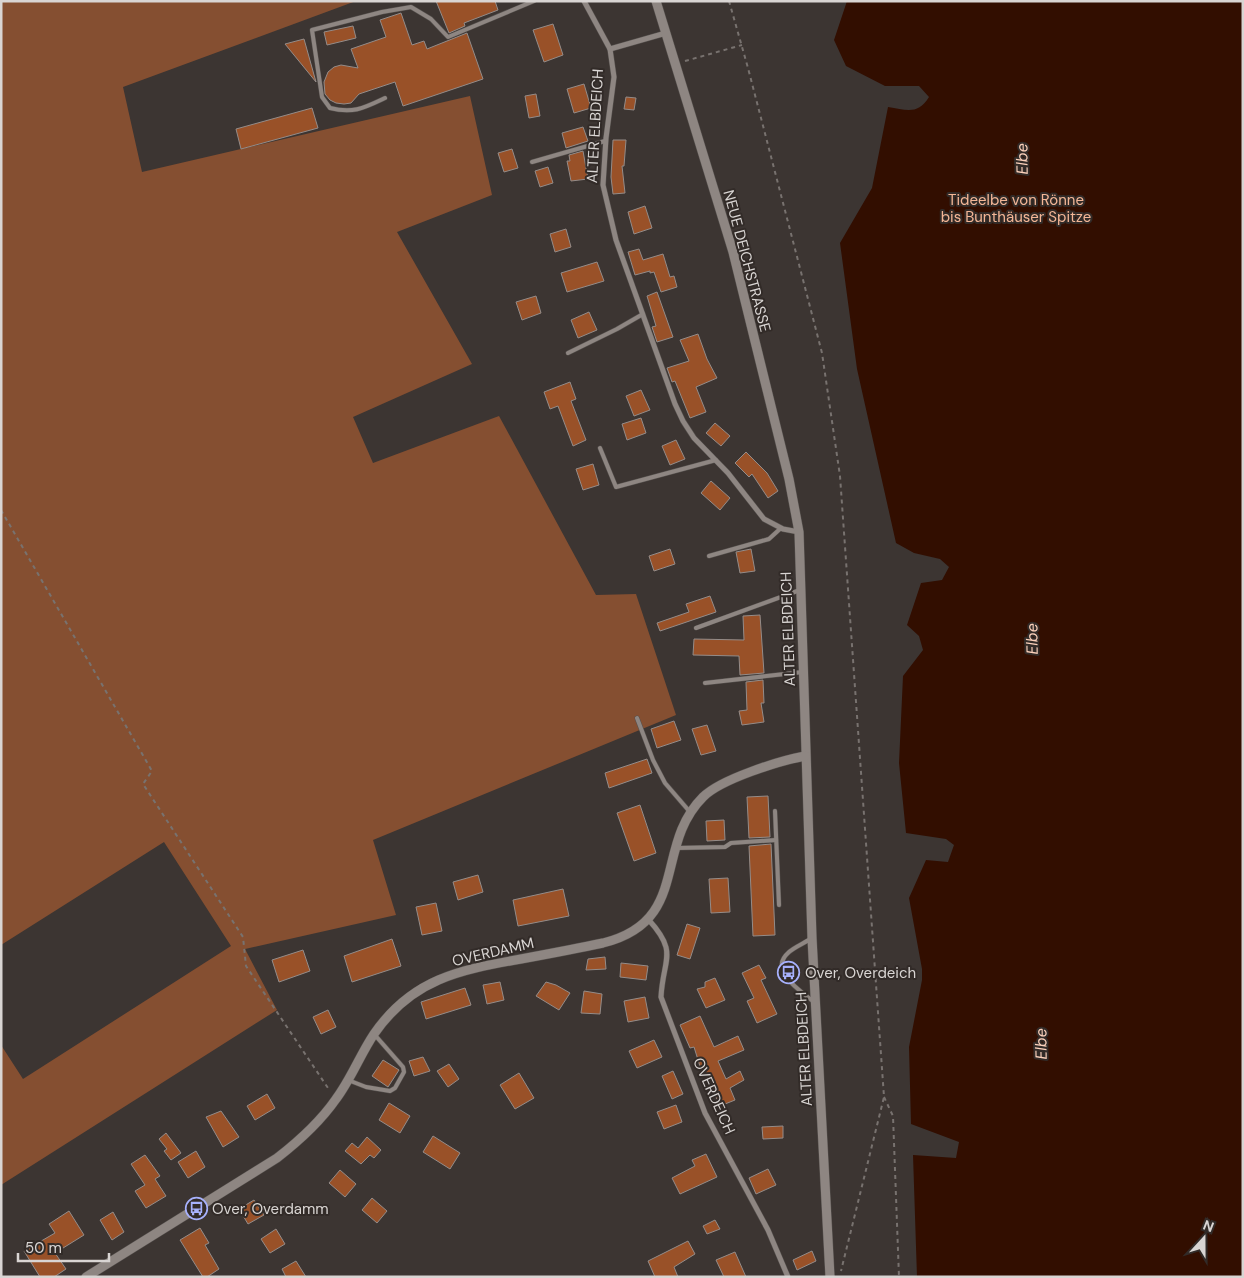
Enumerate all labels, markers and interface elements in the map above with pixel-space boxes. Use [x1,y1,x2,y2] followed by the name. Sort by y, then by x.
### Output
[582,68,608,184] street label: ALTER ELBDEICH
[1011,143,1033,175] water label: Elbe
[718,188,776,334] street label: NEUE DEICHSTRASSE
[941,190,1091,227] park label: Tideelbe von Rönne bis Bunthäuser Spitze
[776,571,800,687] street label: ALTER ELBDEICH
[1021,623,1043,655] water label: Elbe
[450,933,536,971] street label: OVERDAMM
[777,961,801,985] bus stop icon: Over, Overdeich
[805,963,916,983] place label: Over, Overdeich
[791,991,817,1107] street label: ALTER ELBDEICH
[1030,1028,1052,1060] water label: Elbe
[688,1055,740,1137] street label: OVERDEICH
[184,1197,208,1221] bus stop icon: Over, Overdamm
[212,1199,329,1219] place label: Over, Overdamm
[1179,1213,1229,1263] north arrow
[1201,1216,1217,1236] text: N
[18,1230,109,1262] scale bar
[25,1238,62,1258] text: 50 m

